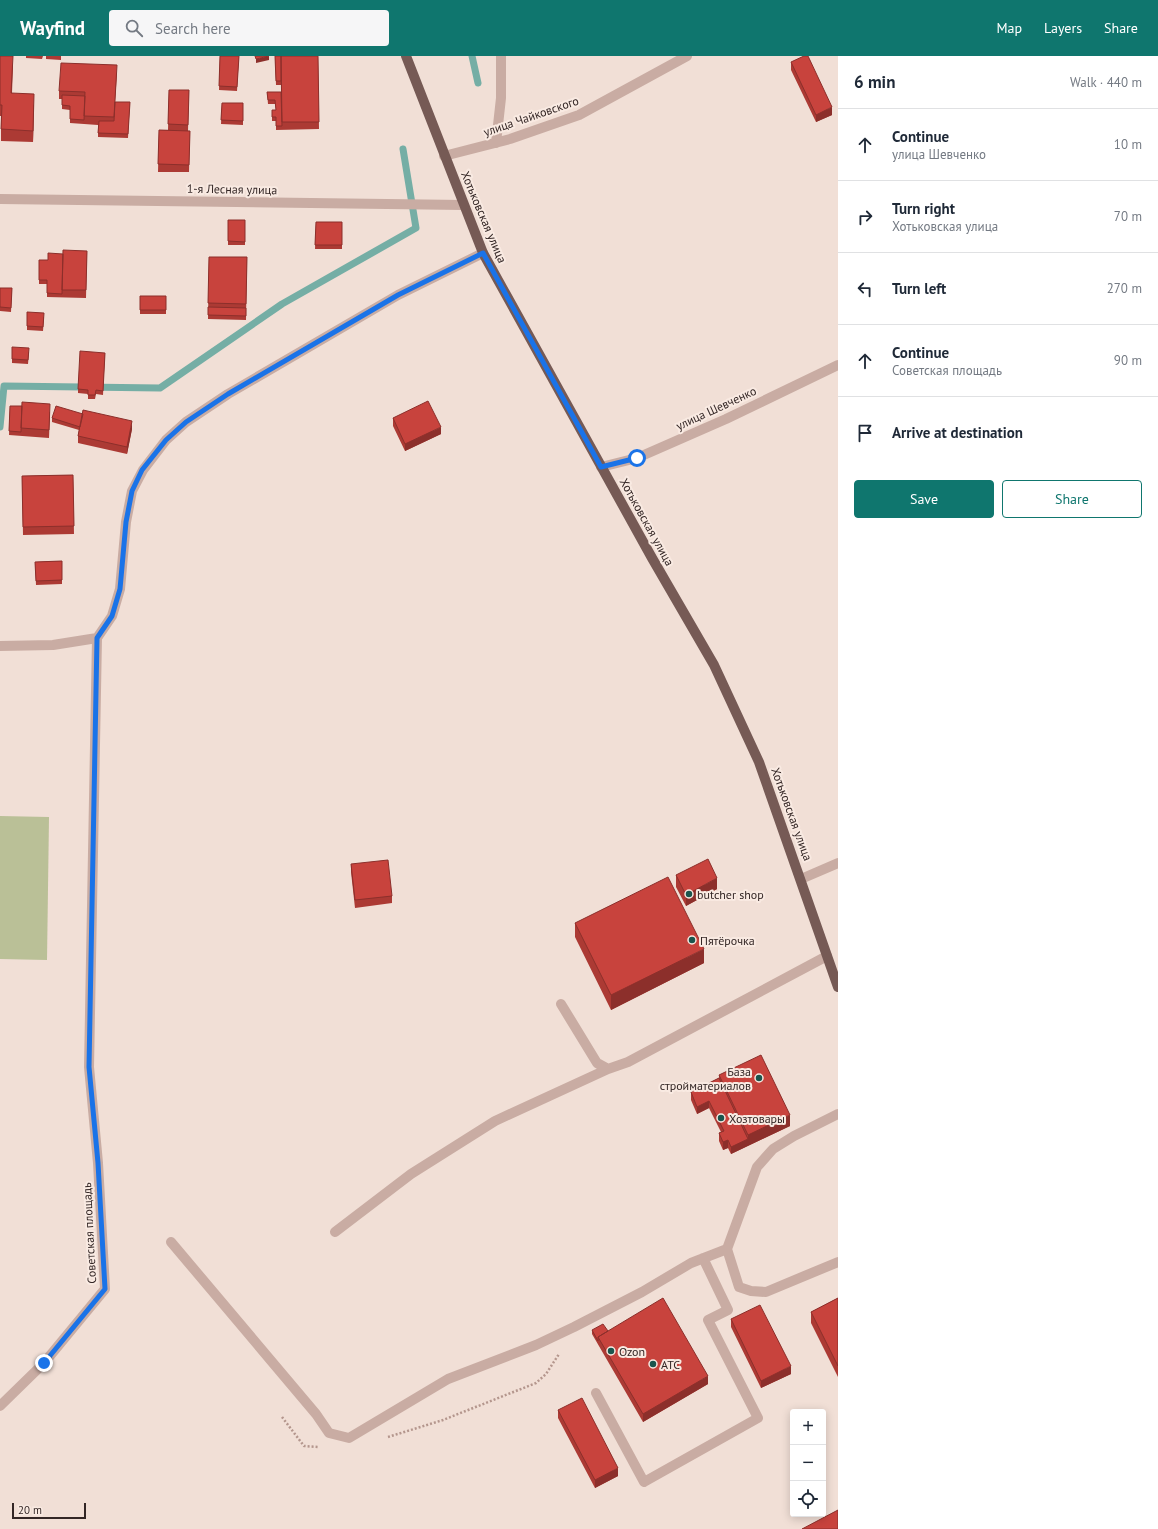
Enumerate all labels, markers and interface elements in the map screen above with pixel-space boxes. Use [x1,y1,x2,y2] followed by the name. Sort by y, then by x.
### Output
[109,10,389,46] search box
[20,16,85,40] text: Wayfind
[123,17,145,39] icon: search
[155,19,231,38] text: Search here
[996,19,1022,37] text: Map
[1044,19,1082,37] text: Layers
[1104,19,1138,37] text: Share
[854,71,895,93] text: 6 min
[1070,74,1142,91] text: Walk · 440 m
[481,93,581,139] street label: улица Чайковского
[892,127,949,146] text: Continue
[854,134,876,156] icon: ahead
[1114,136,1142,153] text: 10 m
[892,146,986,163] text: улица Шевченко
[458,169,510,265] street label: Хотьковская улица
[187,181,277,197] street label: 1-я Лесная улица
[892,199,955,218] text: Turn right
[854,206,876,228] icon: right
[1114,208,1142,225] text: 70 m
[892,218,998,235] text: Хотьковская улица
[854,278,876,300] icon: left
[892,279,946,298] text: Turn left
[1107,280,1142,297] text: 270 m
[892,343,949,362] text: Continue
[854,350,876,372] icon: ahead
[1114,352,1142,369] text: 90 m
[892,362,1002,379] text: Советская площадь
[673,383,759,433] street label: улица Шевченко
[854,422,876,444] icon: arrive
[892,423,1023,442] text: Arrive at destination
[628,449,646,467] route start
[617,475,677,569] street label: Хотьковская улица
[854,480,994,518] button: Save
[1002,480,1142,518] button: Share
[768,765,816,863] street label: Хотьковская улица
[697,887,764,902] place label: butcher shop
[684,889,694,899] marker: butcher shop
[700,933,755,948] place label: Пятёрочка
[687,935,697,945] marker: Пятёрочка
[660,1064,751,1093] place label: База стройматериалов
[754,1073,764,1083] marker: База стройматериалов
[729,1111,785,1126] place label: Хозтовары
[716,1113,726,1123] marker: Хозтовары
[79,1182,99,1284] street label: Советская площадь
[619,1344,645,1359] place label: Ozon
[606,1346,616,1356] marker: Ozon
[35,1354,53,1372] route end
[661,1357,680,1372] place label: АТС
[648,1359,658,1369] marker: АТС
[790,1409,826,1517] map controls
[790,1409,826,1445] button: +
[790,1445,826,1481] button: −
[790,1481,826,1517] button: locate
[12,1501,86,1520] scale bar
[18,1503,42,1517] text: 20 m

